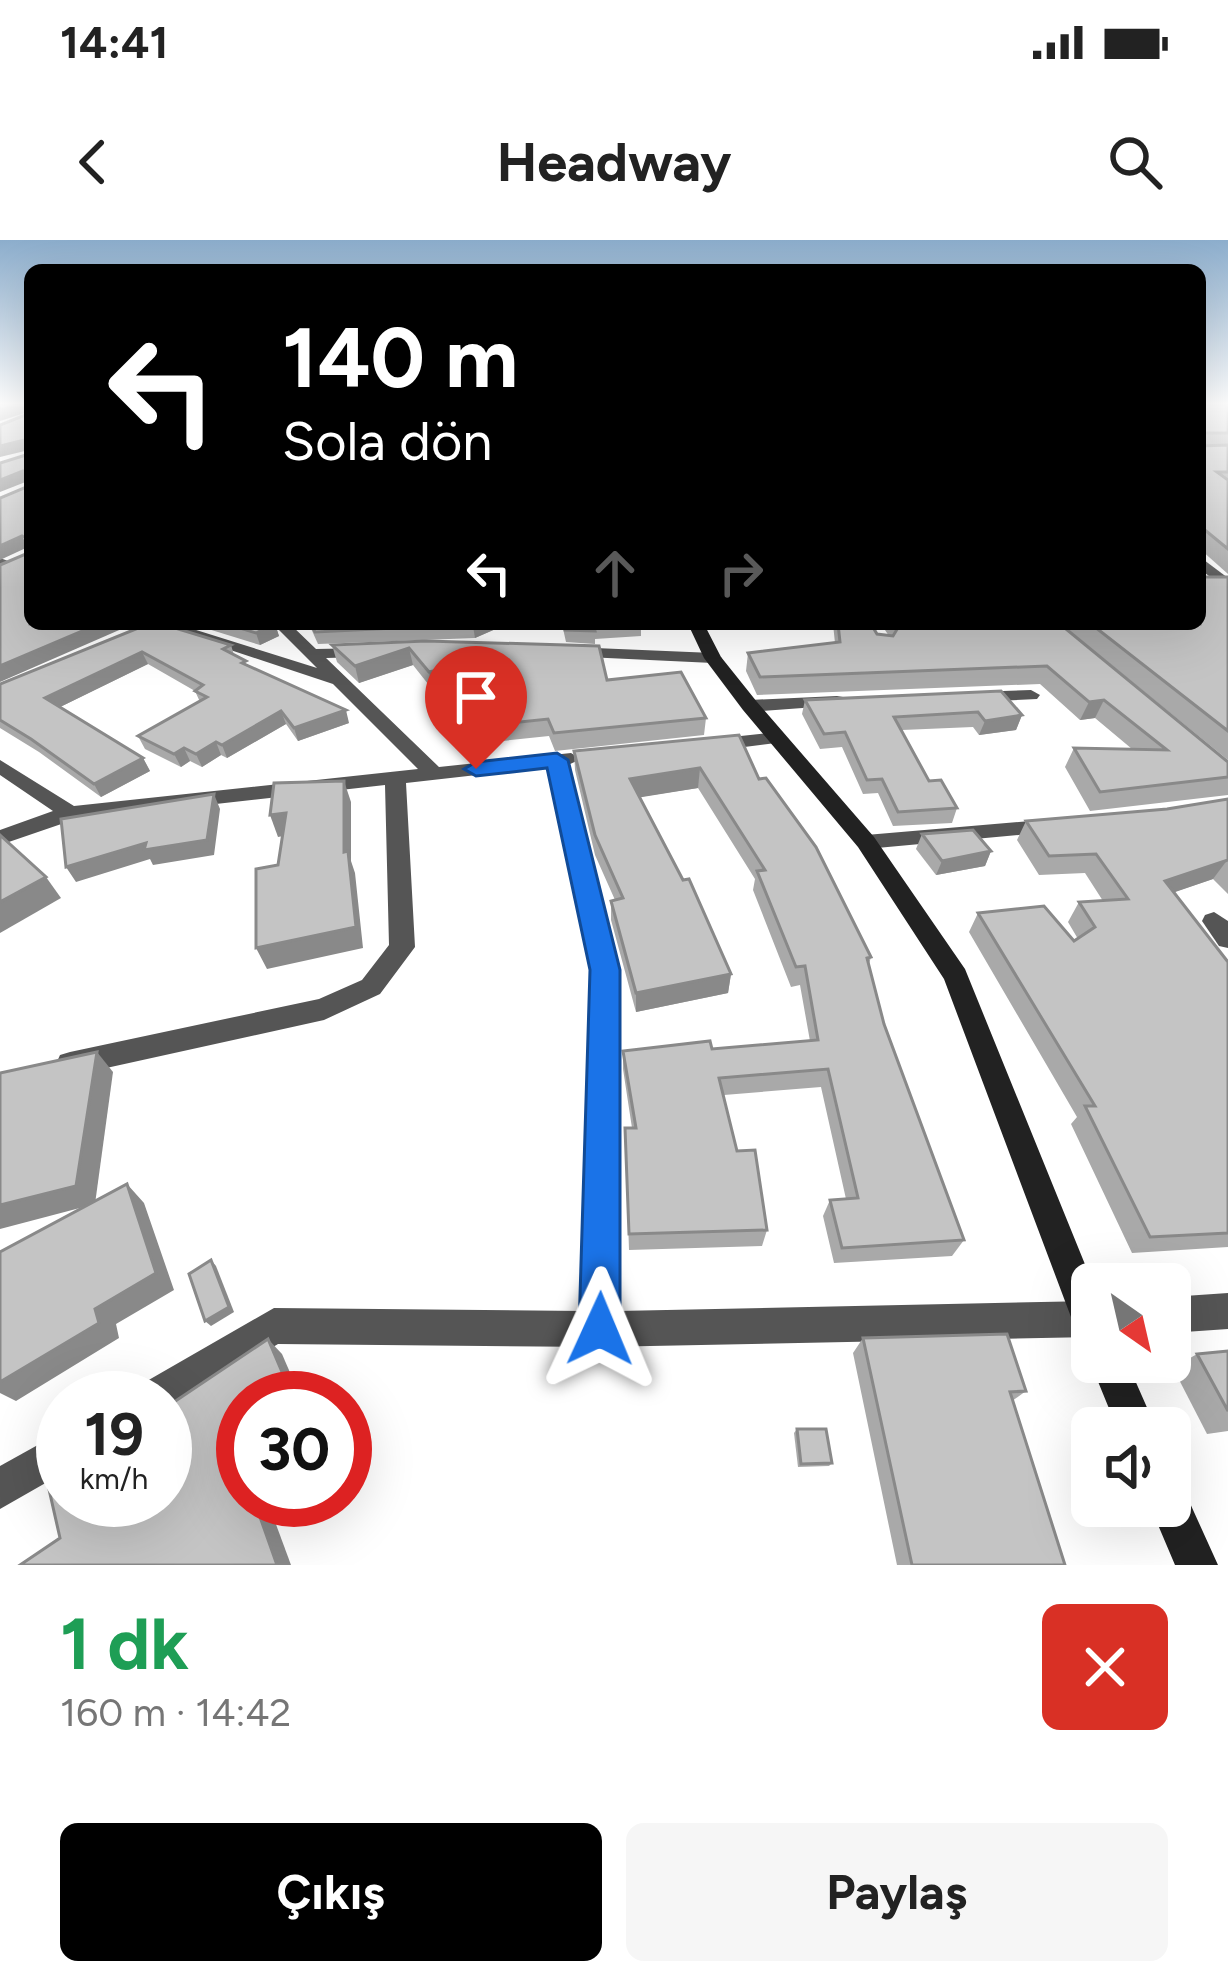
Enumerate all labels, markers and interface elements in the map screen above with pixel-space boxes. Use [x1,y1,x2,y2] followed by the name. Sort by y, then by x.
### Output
[60,15,169,69] text: 14:41
[60,129,126,195] icon: back
[1102,129,1168,195] icon: search
[497,130,731,195] text: Headway
[282,307,518,408] text: 140 m
[84,312,240,468] icon: left
[282,409,492,474] text: Sola dön
[456,540,522,606] icon: left
[582,540,648,606] icon: ahead
[708,540,774,606] icon: right
[425,646,527,769] pin
[443,664,509,730] icon: arrive
[1071,1263,1191,1383] north arrow
[1071,1263,1191,1527] map controls
[537,1266,663,1392] position arrow
[216,1371,372,1527] speed limit sign: 30
[84,1398,144,1470] text: 19
[1071,1407,1191,1527] button: sound
[80,1460,148,1497] text: km/h
[60,1601,189,1687] text: 1 dk
[1042,1604,1168,1730] button: close
[60,1689,291,1736] text: 160 m · 14:42
[60,1823,602,1961] button: Çıkış
[626,1823,1168,1961] button: Paylaş

